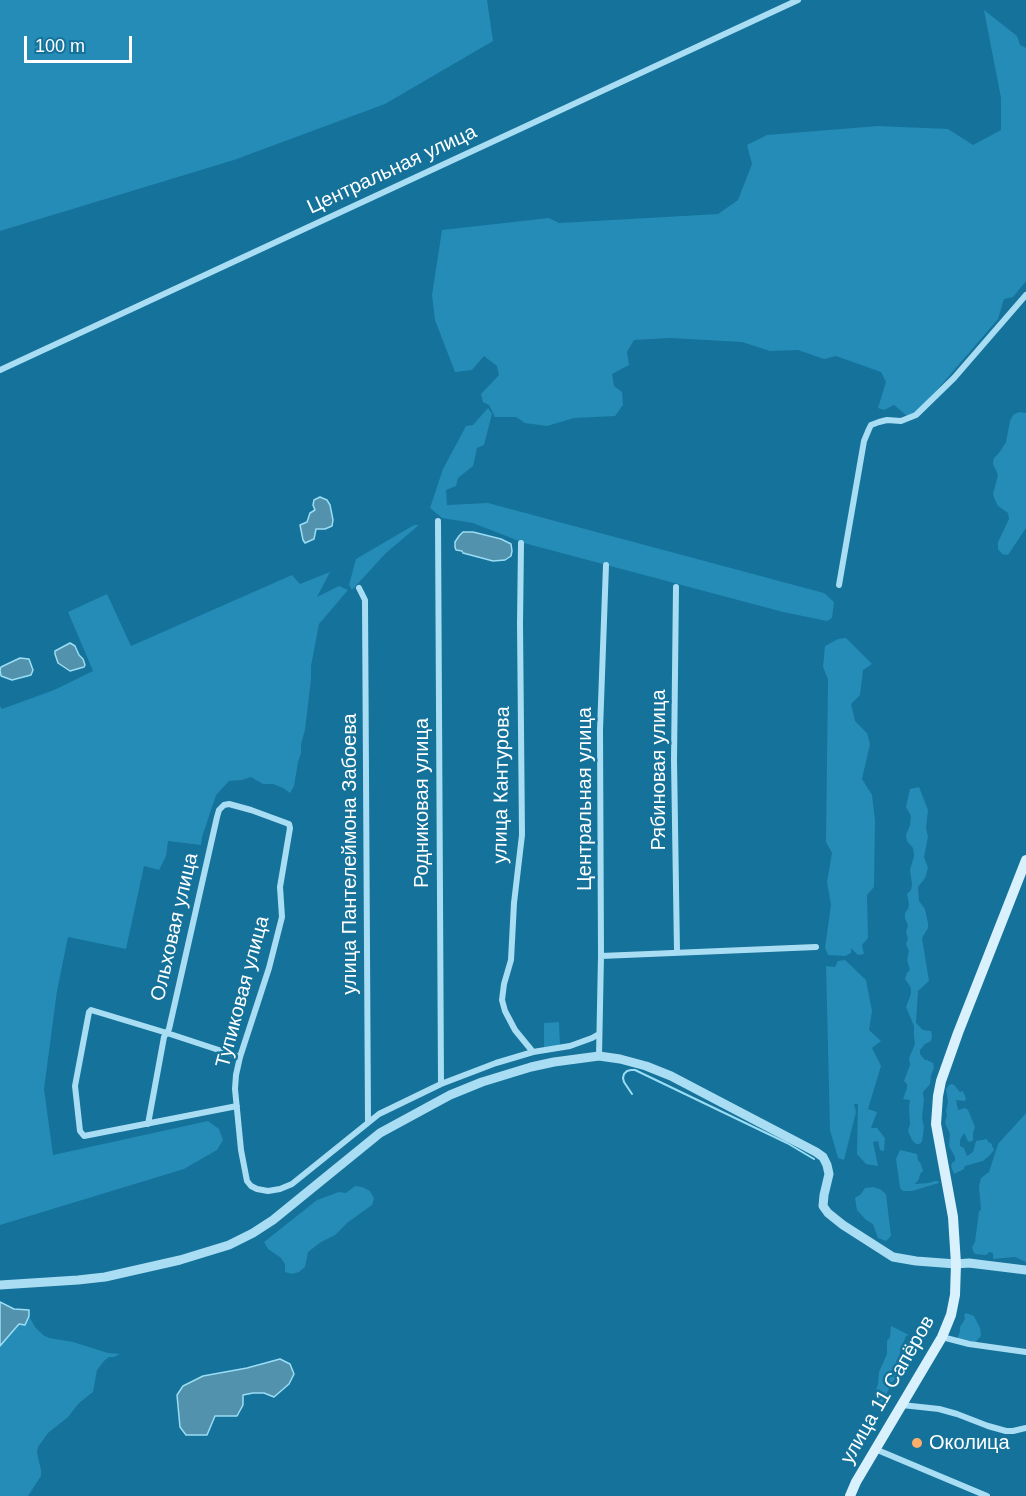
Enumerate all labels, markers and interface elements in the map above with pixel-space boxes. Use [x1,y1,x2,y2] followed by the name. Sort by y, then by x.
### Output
[27,24,135,62] scale bar
[35,36,85,56] text: 100 m
[304,120,480,220] street label: Центральная улица
[647,689,671,851] street label: Рябиновая улица
[489,706,515,864] street label: улица Кантурова
[573,707,597,891] street label: Центральная улица
[338,713,362,995] street label: улица Пантелеймона Забоева
[410,718,434,888] street label: Родниковая улица
[146,851,204,1003] street label: Ольховая улица
[211,914,275,1070] street label: Тупиковая улица
[836,1311,940,1469] street label: улица 11 Сапёров
[929,1431,1010,1455] place label: Околица
[910,1436,924,1450] marker: Околица

